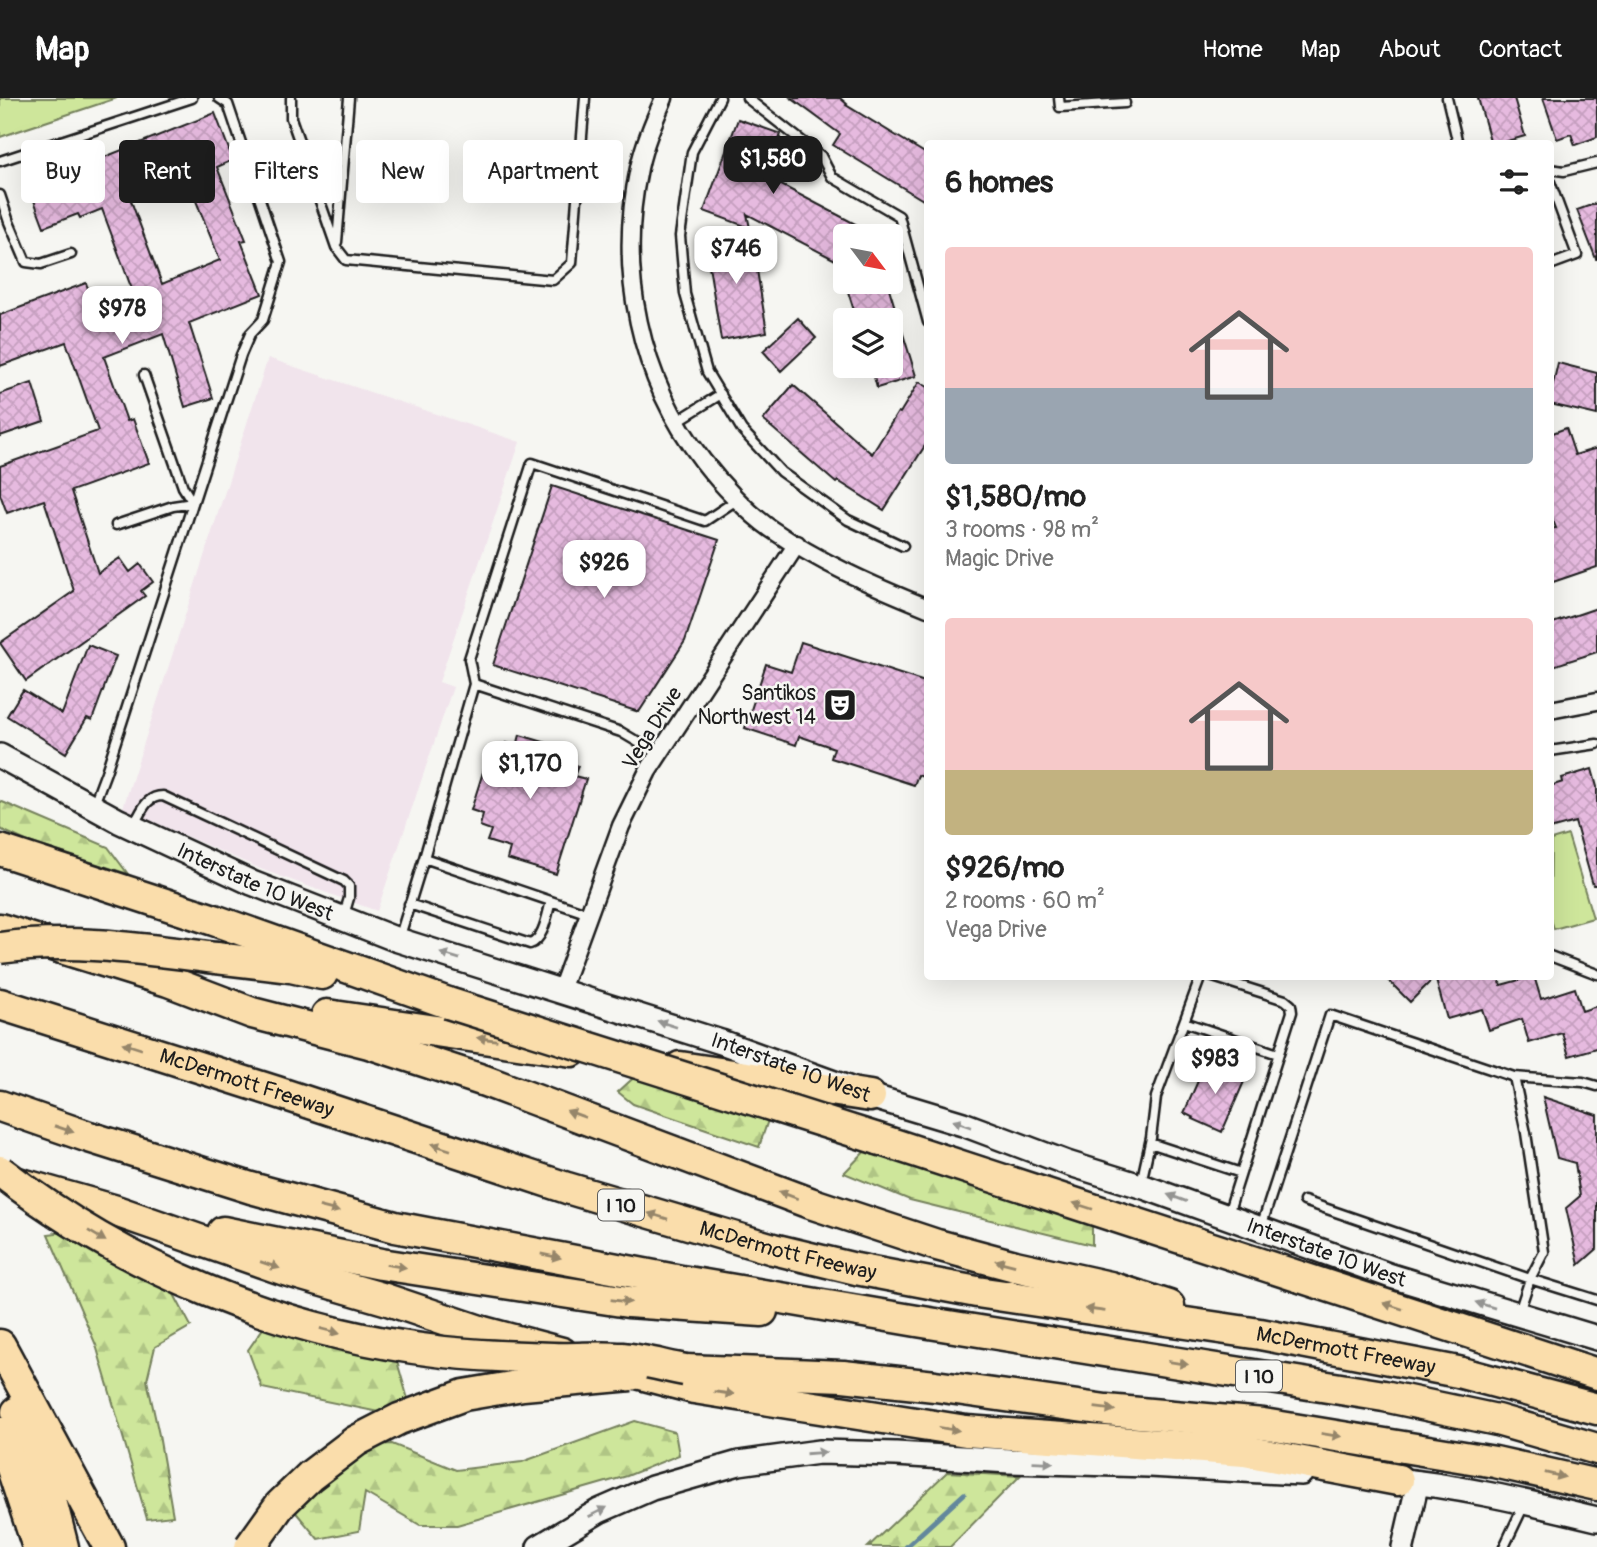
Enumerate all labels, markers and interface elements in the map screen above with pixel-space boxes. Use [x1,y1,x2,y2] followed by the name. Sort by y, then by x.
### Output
[35,29,90,70] text: Map
[1202,35,1263,64] text: Home
[1301,35,1341,64] text: Map
[1379,35,1441,64] text: About
[1479,35,1562,64] text: Contact
[716,136,830,196] pin: $1,580
[21,140,105,203] chip: Buy
[119,140,215,203] chip: Rent
[229,140,342,203] chip: Filters
[356,140,449,203] chip: New
[463,140,623,203] chip: Apartment
[739,144,807,173] text: $1,580
[1495,163,1533,201] icon: filters
[945,164,1053,201] text: 6 homes
[833,224,903,294] north arrow
[833,224,903,378] map controls
[695,226,777,286] pin: $746
[710,234,762,263] text: $746
[81,286,163,346] pin: $978
[1176,292,1302,418] icon: home
[98,294,146,323] text: $978
[833,308,903,378] button: layers
[945,478,1086,515] text: $1,580/mo
[945,515,1099,544] text: 3 rooms · 98 m²
[563,540,645,600] pin: $926
[945,544,1054,573] text: Magic Drive
[579,548,629,577] text: $926
[1176,663,1302,789] icon: home
[697,680,817,731] place label: Santikos Northwest 14
[616,681,689,775] street label: Vega Drive
[821,686,859,724] theatre icon: Santikos Northwest 14
[473,742,587,801] pin: $1,170
[498,749,562,778] text: $1,170
[173,837,338,928] street label: Interstate 10 West
[945,849,1064,886] text: $926/mo
[945,886,1105,915] text: 2 rooms · 60 m²
[945,915,1046,944] text: Vega Drive
[439,950,460,960] one-way arrow
[656,1018,677,1029] one-way arrow
[708,1027,874,1109] street label: Interstate 10 West
[476,1033,498,1044] one-way arrow
[1174,1037,1256,1096] pin: $983
[121,1040,142,1051] one-way arrow
[156,1043,337,1124] street label: McDermott Freeway
[1191,1044,1239,1073] text: $983
[565,1109,586,1120] one-way arrow
[951,1119,972,1129] one-way arrow
[54,1124,75,1135] one-way arrow
[431,1141,452,1151] one-way arrow
[598,1190,644,1220] road number: I 10
[778,1190,799,1201] one-way arrow
[1167,1193,1188,1204] one-way arrow
[1072,1201,1093,1211] one-way arrow
[318,1204,340,1215] one-way arrow
[647,1210,668,1220] one-way arrow
[1243,1212,1410,1294] street label: Interstate 10 West
[696,1215,879,1287] street label: McDermott Freeway
[88,1229,107,1242] one-way arrow
[540,1250,562,1261] one-way arrow
[994,1257,1016,1268] one-way arrow
[259,1260,280,1271] one-way arrow
[385,1261,407,1272] one-way arrow
[610,1295,632,1306] one-way arrow
[1474,1299,1495,1309] one-way arrow
[1382,1300,1403,1311] one-way arrow
[1084,1304,1106,1315] one-way arrow
[1254,1321,1438,1381] street label: McDermott Freeway
[319,1326,341,1337] one-way arrow
[1167,1358,1189,1369] one-way arrow
[1236,1360,1282,1392] road number: I 10
[713,1388,735,1399] one-way arrow
[1094,1404,1116,1415] one-way arrow
[938,1424,960,1435] one-way arrow
[1320,1430,1342,1441] one-way arrow
[805,1447,827,1458] one-way arrow
[1032,1456,1054,1467] one-way arrow
[1544,1470,1566,1481] one-way arrow
[588,1507,608,1518] one-way arrow

